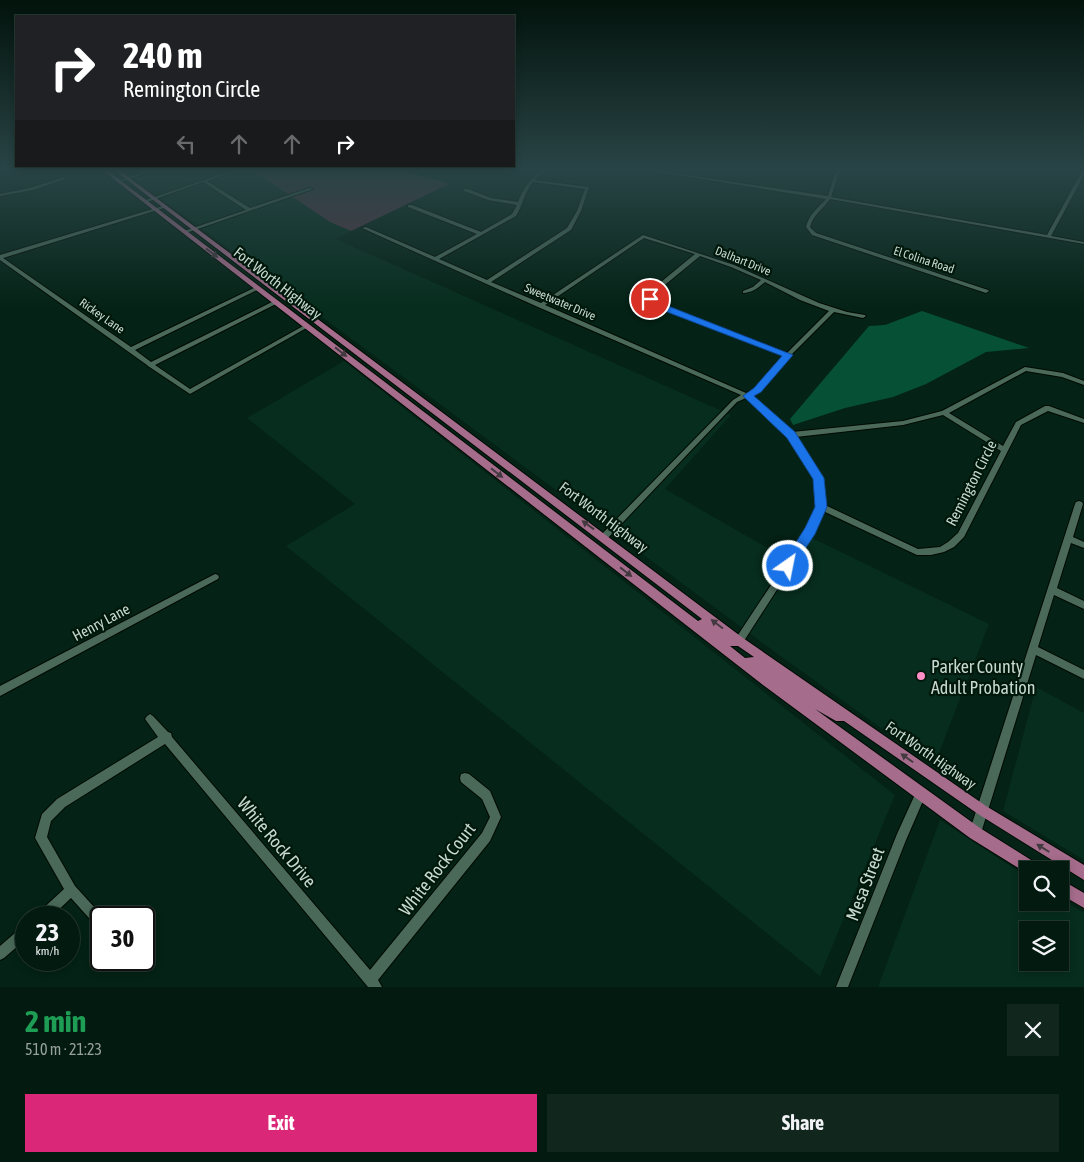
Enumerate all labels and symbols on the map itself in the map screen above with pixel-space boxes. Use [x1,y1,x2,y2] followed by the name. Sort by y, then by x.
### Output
[231,243,325,323] street label: Fort Worth Highway
[713,244,773,278] street label: Dalhart Drive
[892,244,956,276] street label: El Colina Road
[205,248,219,258] one-way arrow
[629,278,671,320] pin
[522,281,598,323] street label: Sweetwater Drive
[77,295,127,337] street label: Rickey Lane
[334,347,347,358] one-way arrow
[942,437,1000,529] street label: Remington Circle
[490,468,504,478] one-way arrow
[556,478,652,556] street label: Fort Worth Highway
[582,520,595,531] one-way arrow
[761,539,813,591] position arrow
[619,567,632,578] one-way arrow
[69,600,133,644] street label: Henry Lane
[711,618,724,629] one-way arrow
[931,656,1035,698] place label: Parker County Adult Probation
[915,670,927,682] marker: Parker County Adult Probation
[882,717,980,793] street label: Fort Worth Highway
[900,753,914,763] one-way arrow
[233,793,321,891] street label: White Rock Drive
[394,819,480,919] street label: White Rock Court
[1036,843,1049,852] one-way arrow
[841,844,889,924] street label: Mesa Street
[90,906,155,971] speed limit sign: 30

